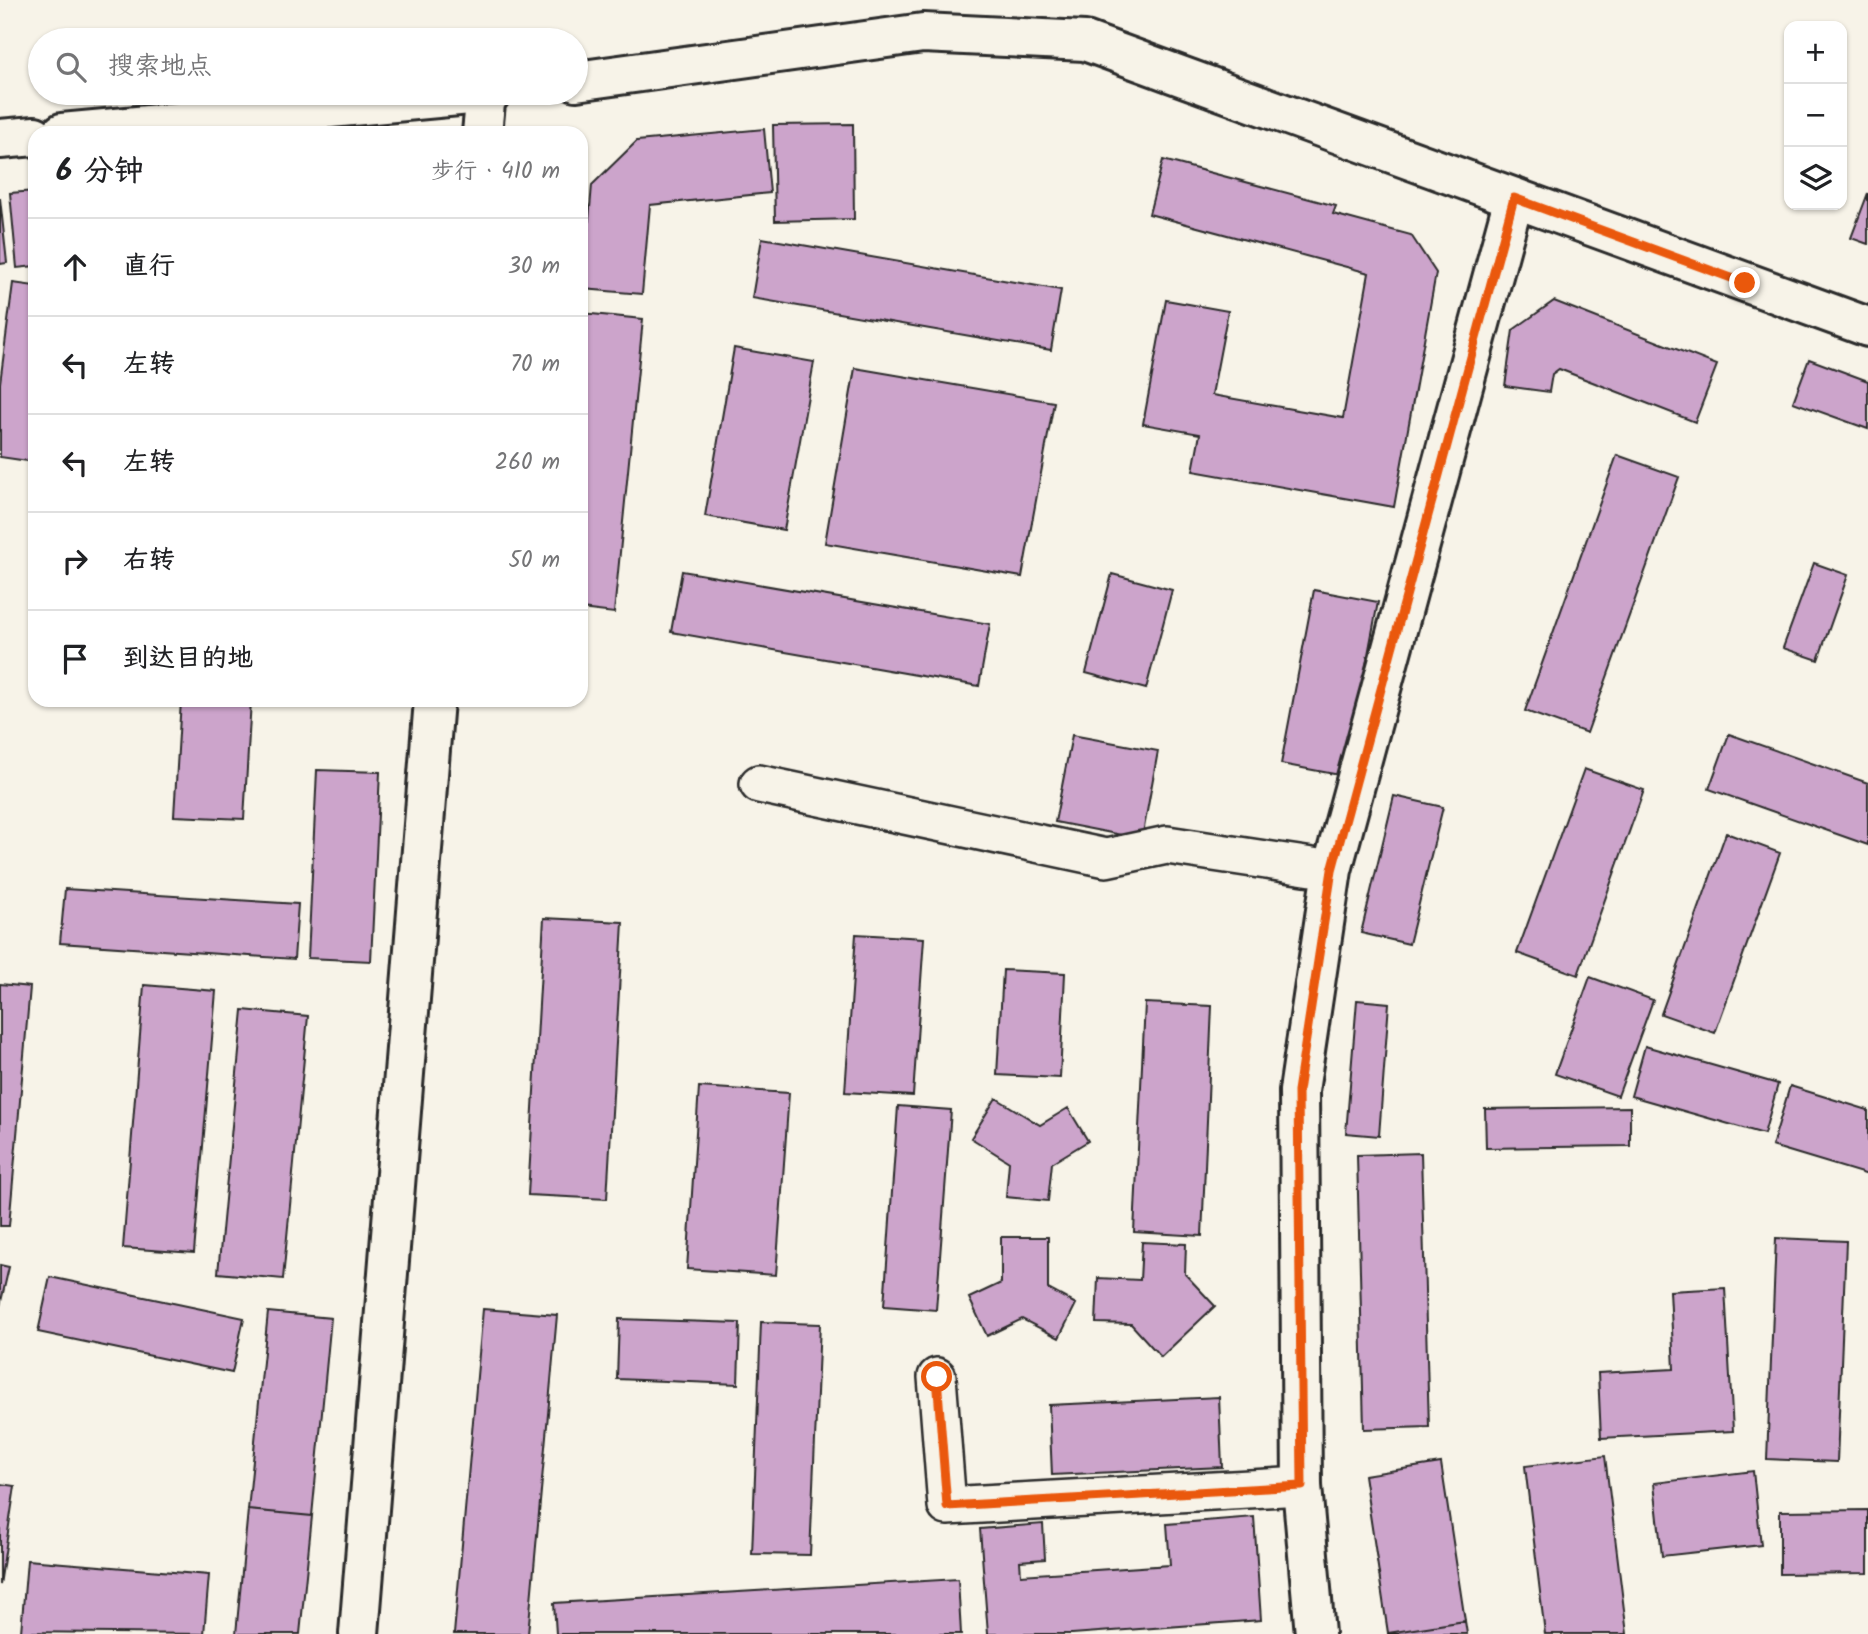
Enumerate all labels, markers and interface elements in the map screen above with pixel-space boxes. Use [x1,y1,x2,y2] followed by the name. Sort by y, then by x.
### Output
[1784,21,1847,210] map controls
[1784,21,1847,84] button: +
[28,28,588,105] search box
[108,46,212,88] text: 搜索地点
[52,48,90,86] icon: search
[1784,84,1847,147] button: −
[1784,147,1847,210] button: layers
[56,148,144,196] text: 6 分钟
[431,154,560,190] text: 步行 · 410 m
[123,246,175,288] text: 直行
[56,248,94,286] icon: ahead
[508,249,560,285] text: 30 m
[1729,267,1760,298] route end
[123,344,175,386] text: 左转
[56,346,94,384] icon: left
[510,347,560,383] text: 70 m
[123,442,175,484] text: 左转
[56,444,94,482] icon: left
[495,445,560,481] text: 260 m
[123,540,175,582] text: 右转
[56,542,94,580] icon: right
[509,543,560,579] text: 50 m
[123,638,253,680] text: 到达目的地
[56,640,94,678] icon: arrive
[921,1361,952,1392] route start

